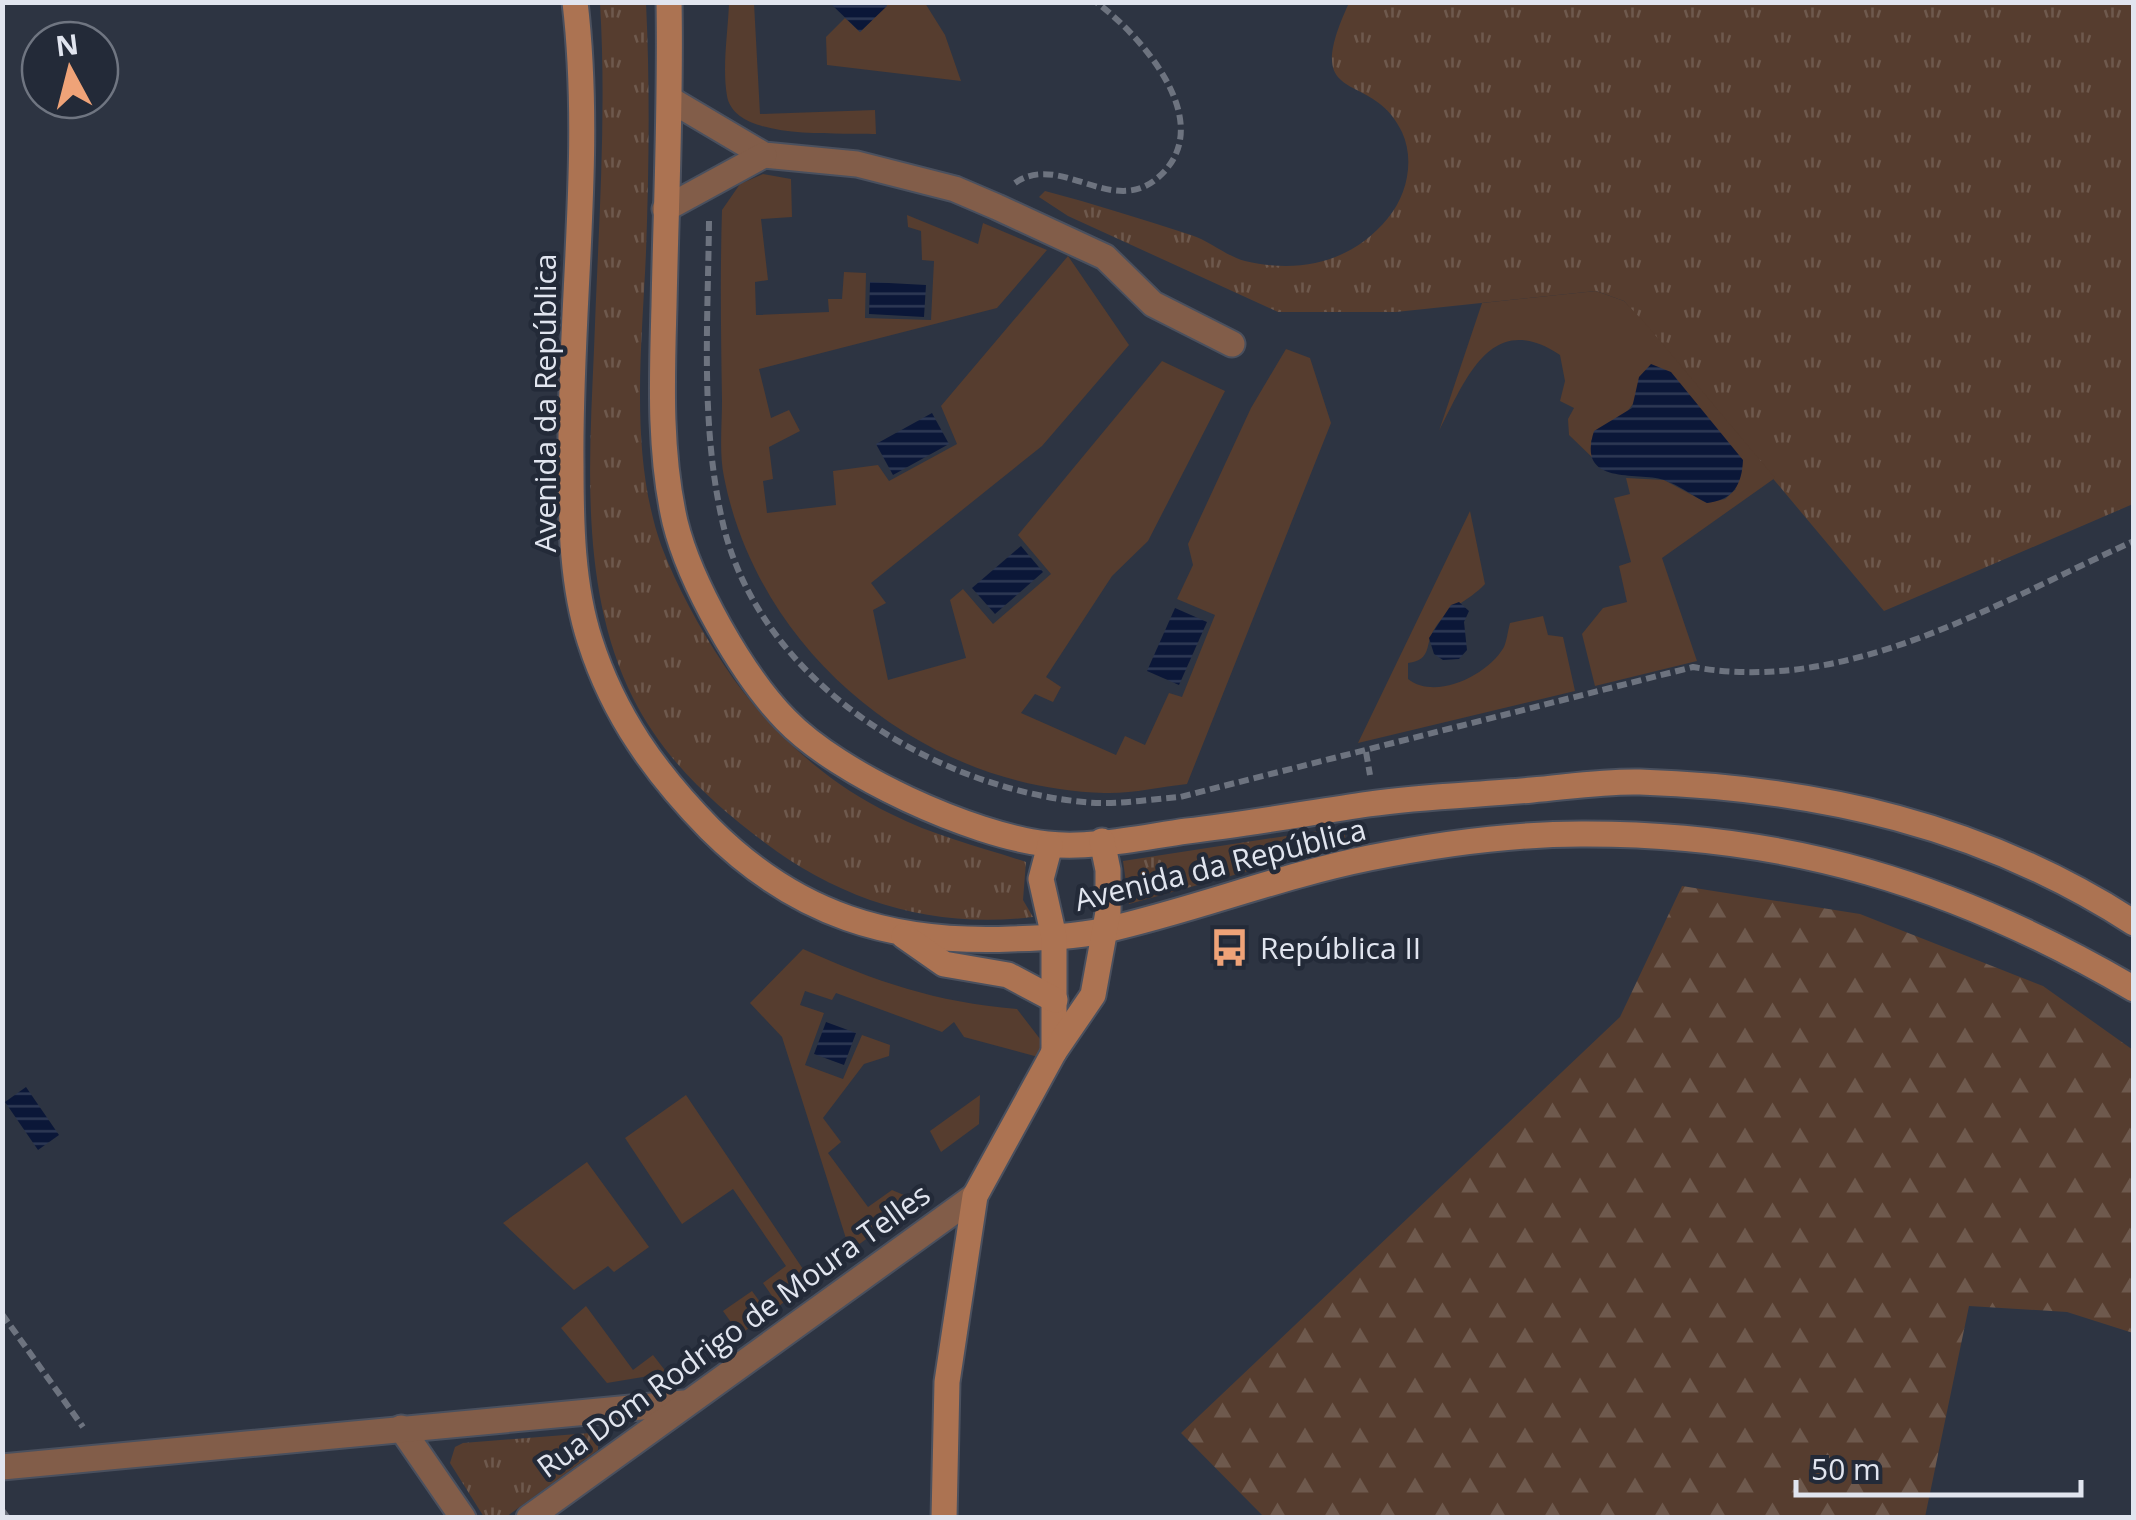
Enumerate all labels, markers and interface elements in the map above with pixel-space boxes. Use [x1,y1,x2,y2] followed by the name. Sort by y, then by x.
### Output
[20,20,120,120] north arrow
[53,24,80,64] text: N
[524,253,565,553] street label: Avenida da República
[1070,808,1370,920] street label: Avenida da República
[1209,926,1251,968] bus stop icon: República II
[1260,927,1421,968] place label: República II
[528,1173,938,1487] street label: Rua Dom Rodrigo de Moura Telles
[1796,1435,2081,1497] scale bar
[1811,1448,1881,1489] text: 50 m

